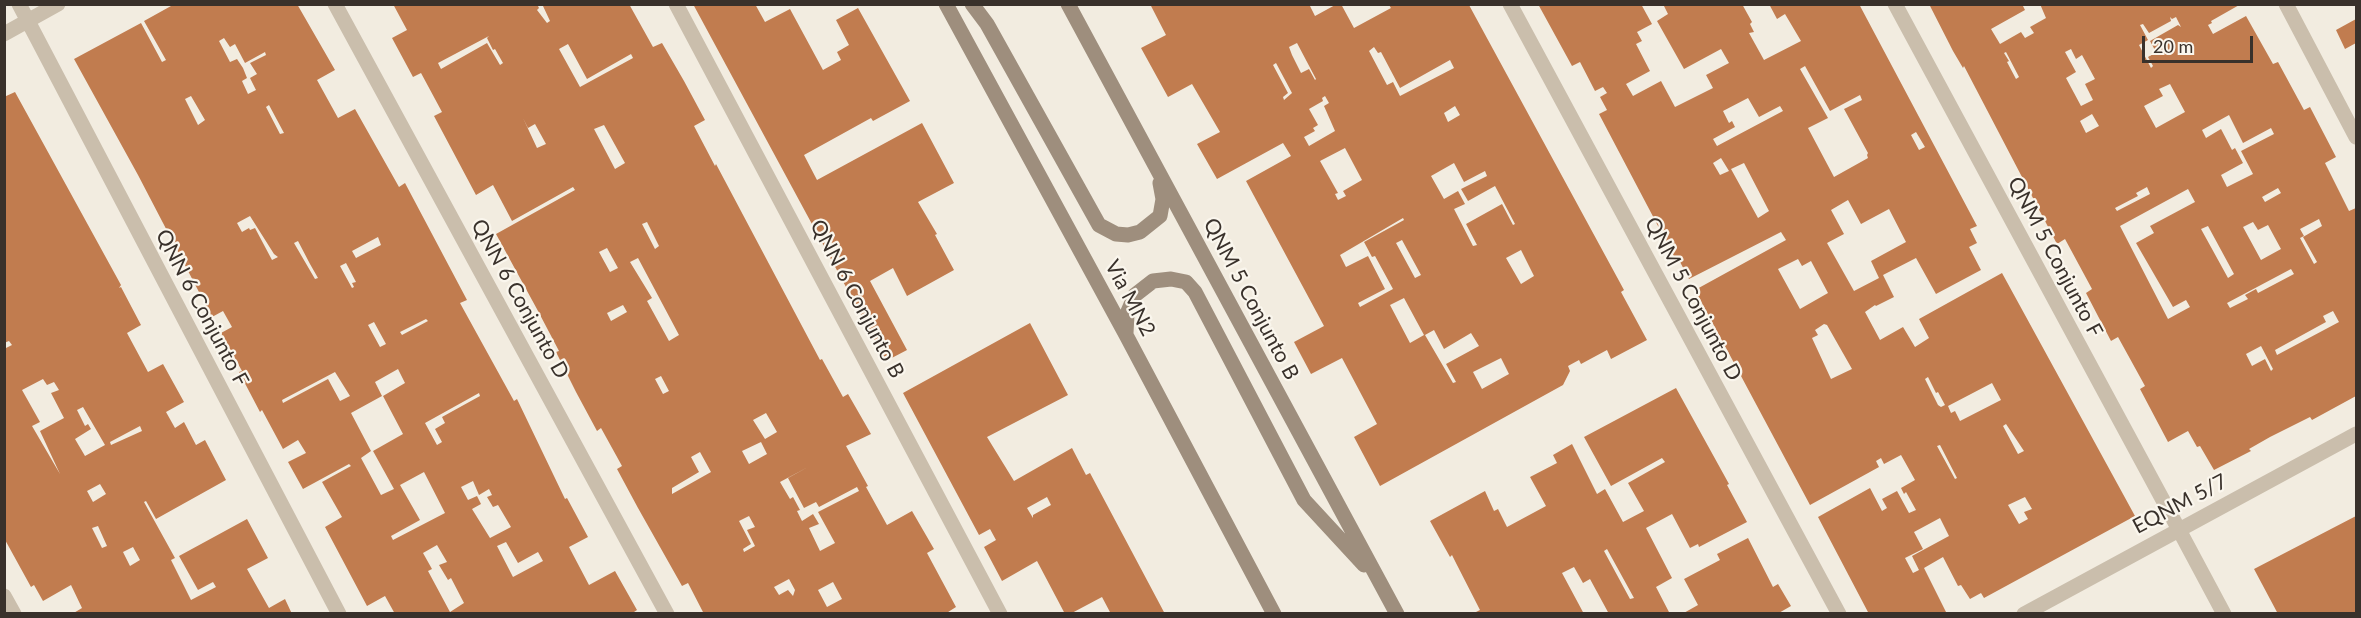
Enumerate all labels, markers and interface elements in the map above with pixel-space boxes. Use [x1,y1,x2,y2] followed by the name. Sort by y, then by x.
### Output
[2145,24,2256,62] scale bar
[2153,35,2193,57] text: 20 m
[2002,173,2108,341] street label: QNM 5 Conjunto F
[1639,213,1747,385] street label: QNM 5 Conjunto D
[1198,214,1304,384] street label: QNM 5 Conjunto B
[466,215,574,383] street label: QNN 6 Conjunto D
[805,215,909,383] street label: QNN 6 Conjunto B
[150,225,254,391] street label: QNN 6 Conjunto F
[1099,256,1161,340] street label: Via MN2
[2128,469,2232,539] street label: EQNM 5/7

